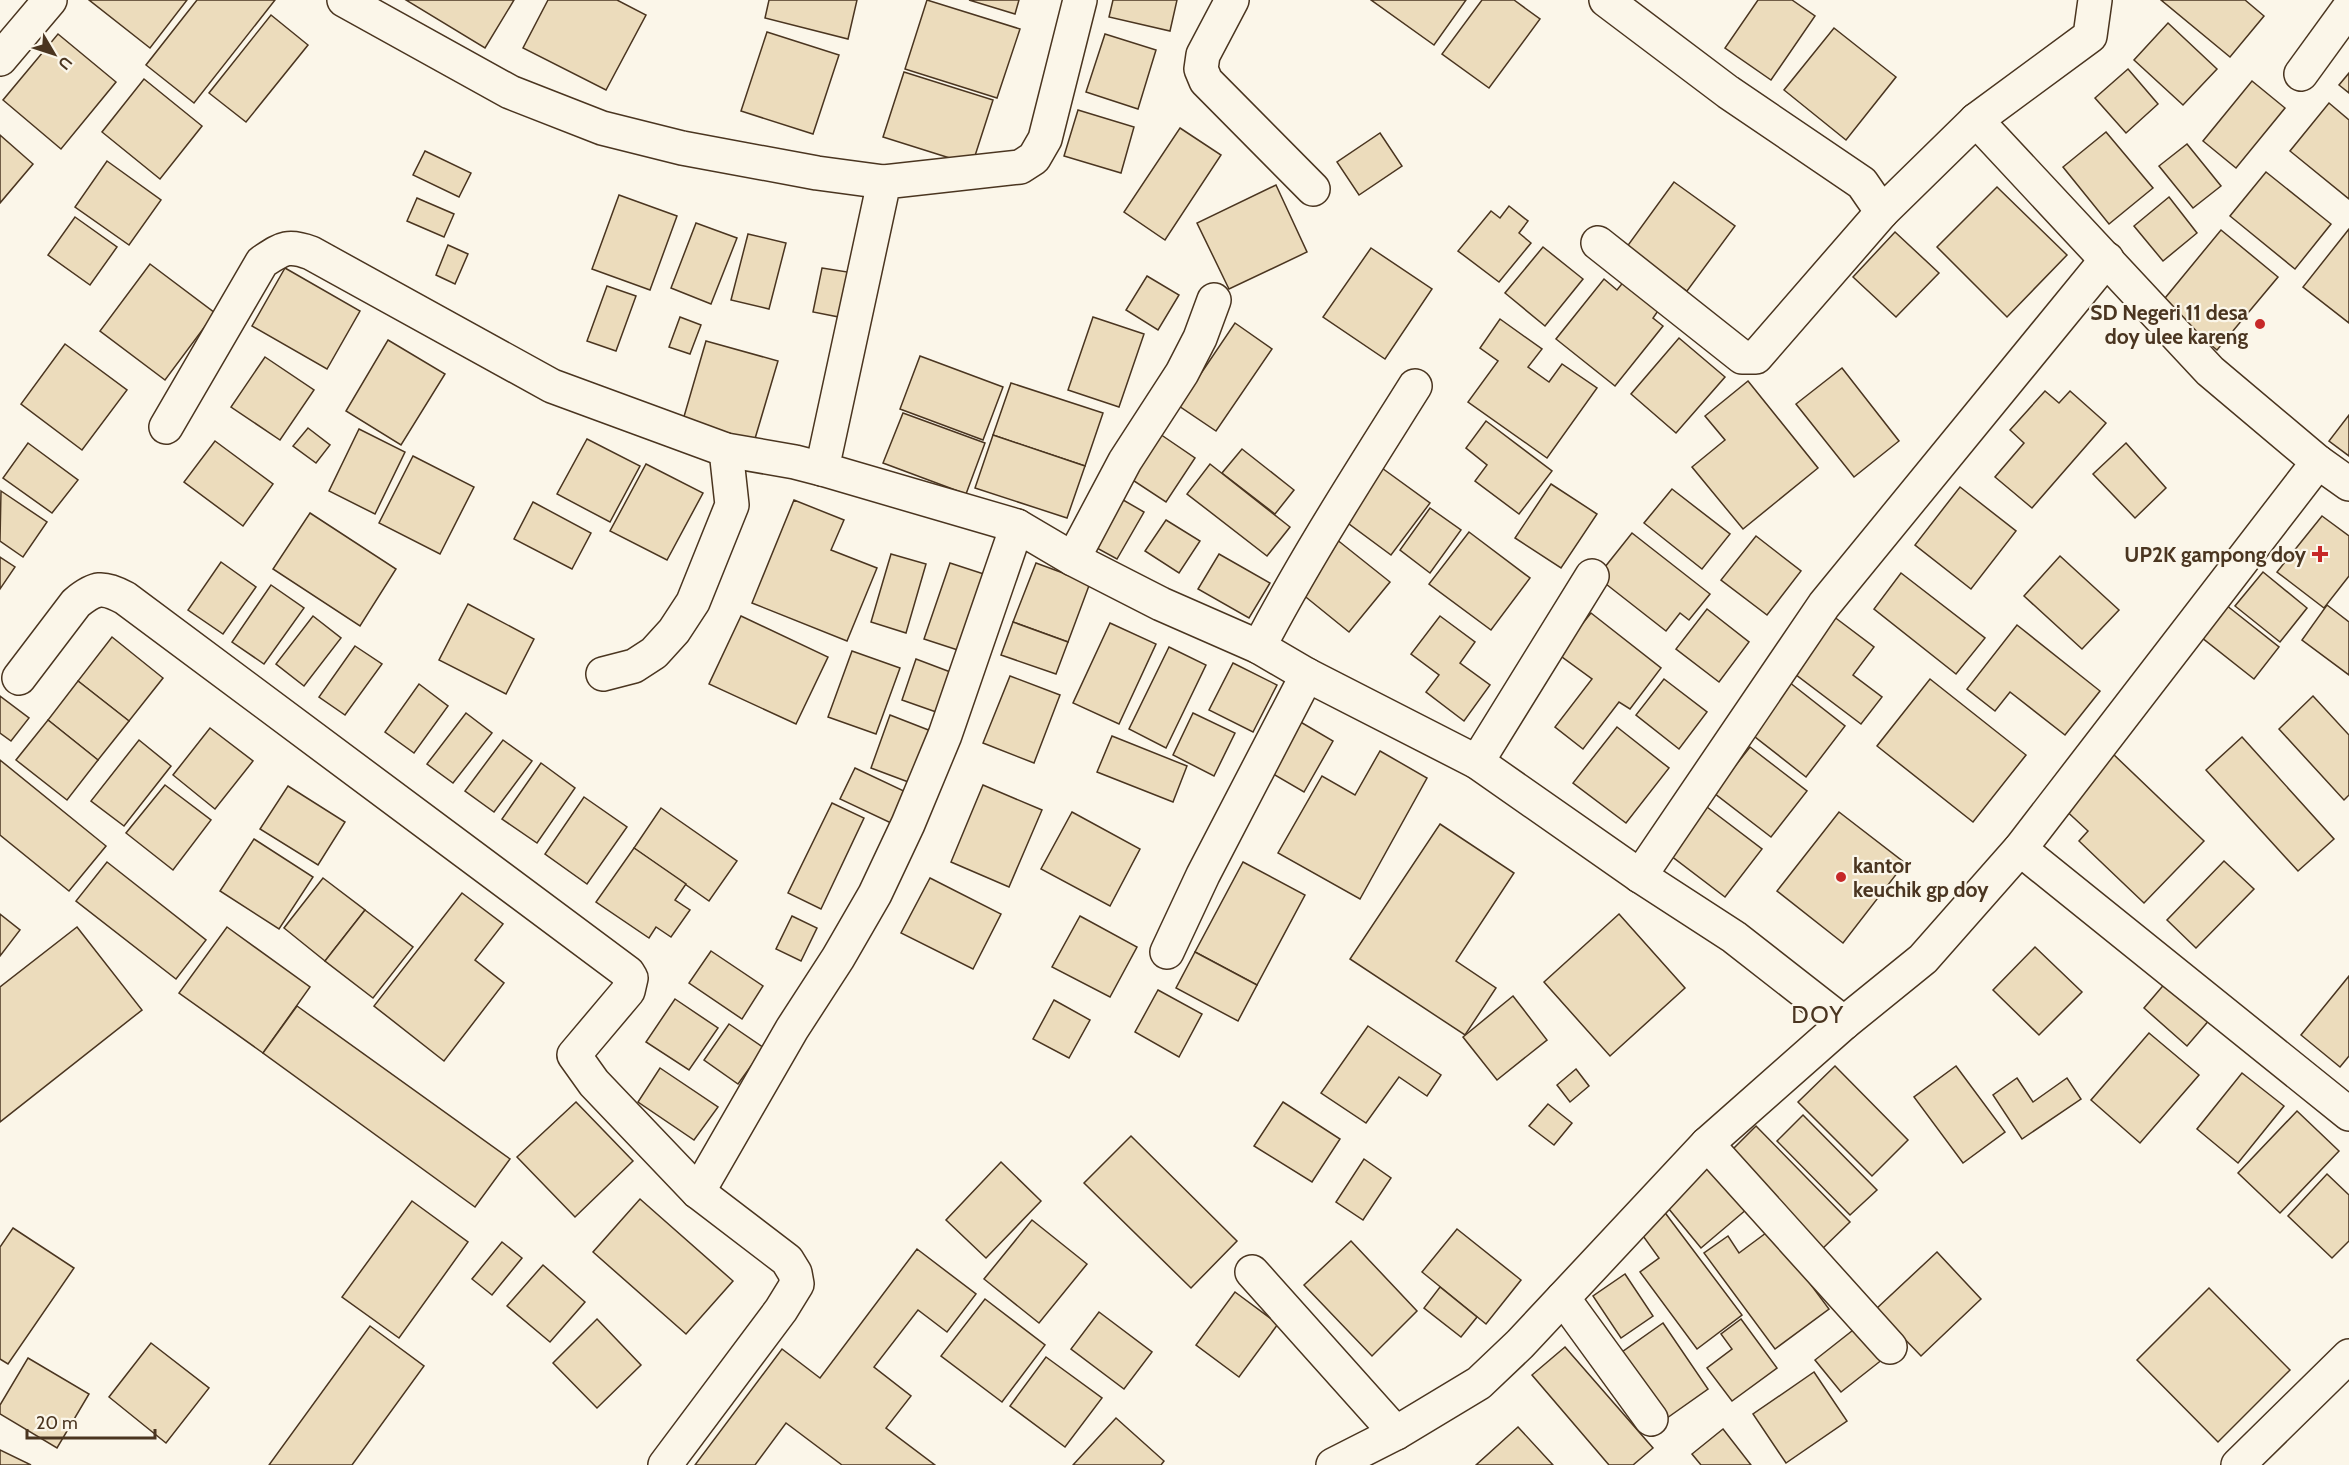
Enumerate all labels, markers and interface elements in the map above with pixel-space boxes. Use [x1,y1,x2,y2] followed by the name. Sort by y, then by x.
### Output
[24,24,84,84] north arrow
[54,53,76,74] text: U
[2090,300,2249,349] place label: SD Negeri 11 desa doy ulee kareng
[2253,317,2267,331] marker: SD Negeri 11 desa doy ulee kareng
[2124,542,2307,567] place label: UP2K gampong doy
[2311,545,2329,563] marker: UP2K gampong doy
[1853,853,1989,902] place label: kantor keuchik gp doy
[1834,870,1848,884] marker: kantor keuchik gp doy
[1791,1000,1845,1029] district label: DOY
[27,1402,154,1440] scale bar
[36,1412,78,1434] text: 20 m

